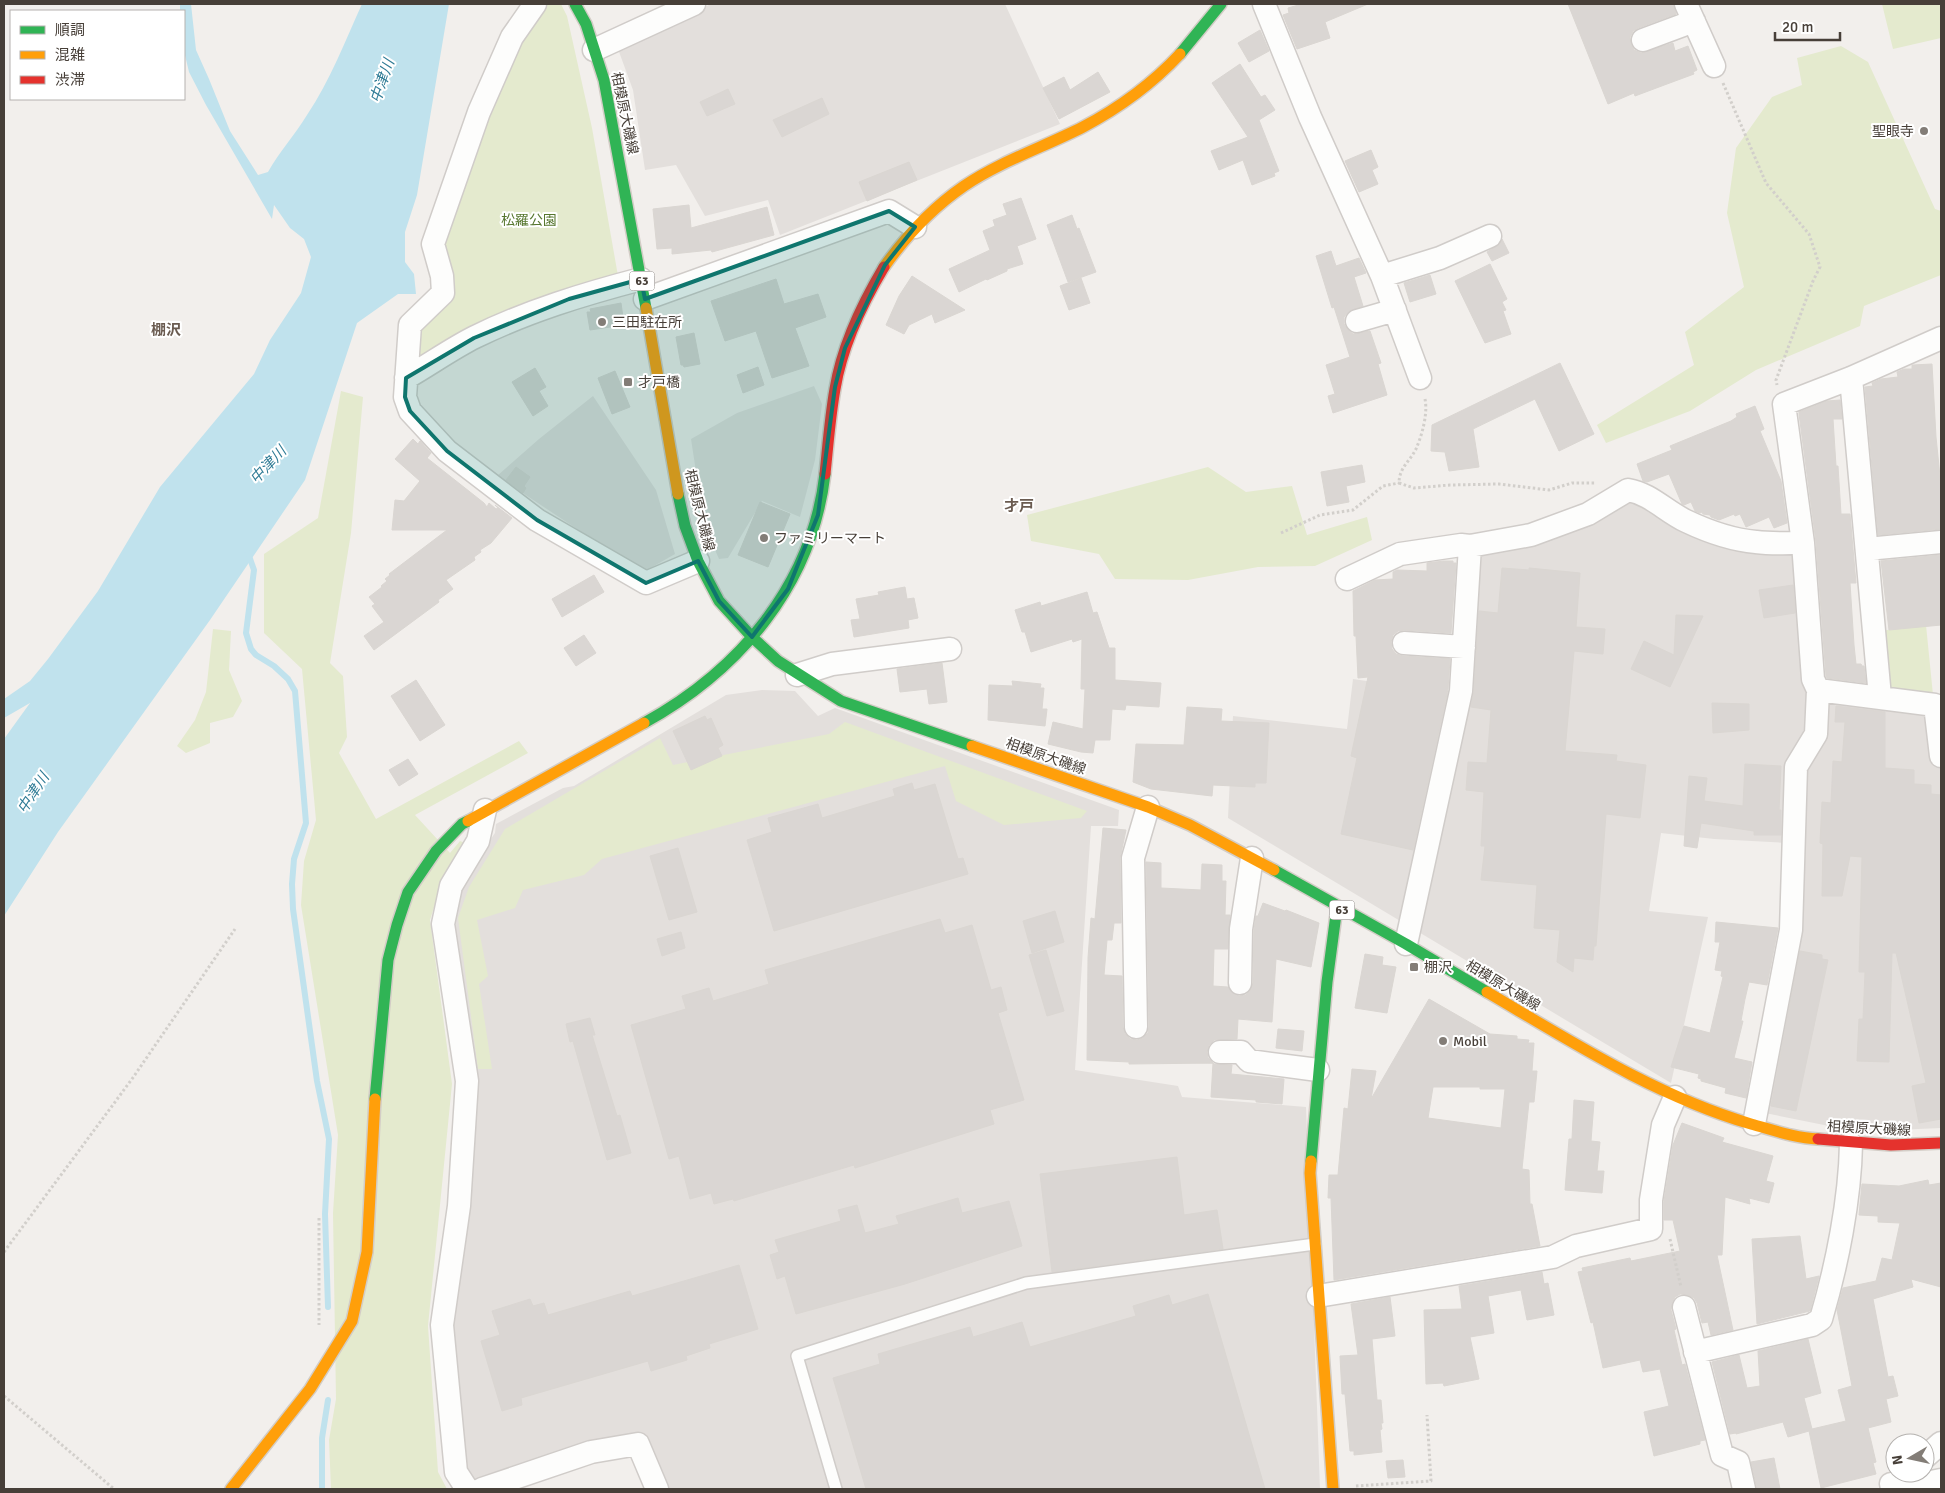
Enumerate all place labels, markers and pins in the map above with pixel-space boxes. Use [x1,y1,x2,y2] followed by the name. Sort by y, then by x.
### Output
[1872,123,1914,140] place label: 聖眼寺
[1918,125,1930,137] marker: 聖眼寺
[612,314,682,331] place label: 三田駐在所
[596,316,608,328] marker: 三田駐在所
[638,374,680,391] place label: 才戸橋
[622,376,634,388] marker: 才戸橋
[774,530,886,547] place label: ファミリーマート
[758,532,770,544] marker: ファミリーマート
[1424,959,1452,976] place label: 棚沢
[1408,961,1420,973] marker: 棚沢
[1453,1033,1487,1050] place label: Mobil
[1437,1035,1449,1047] marker: Mobil

